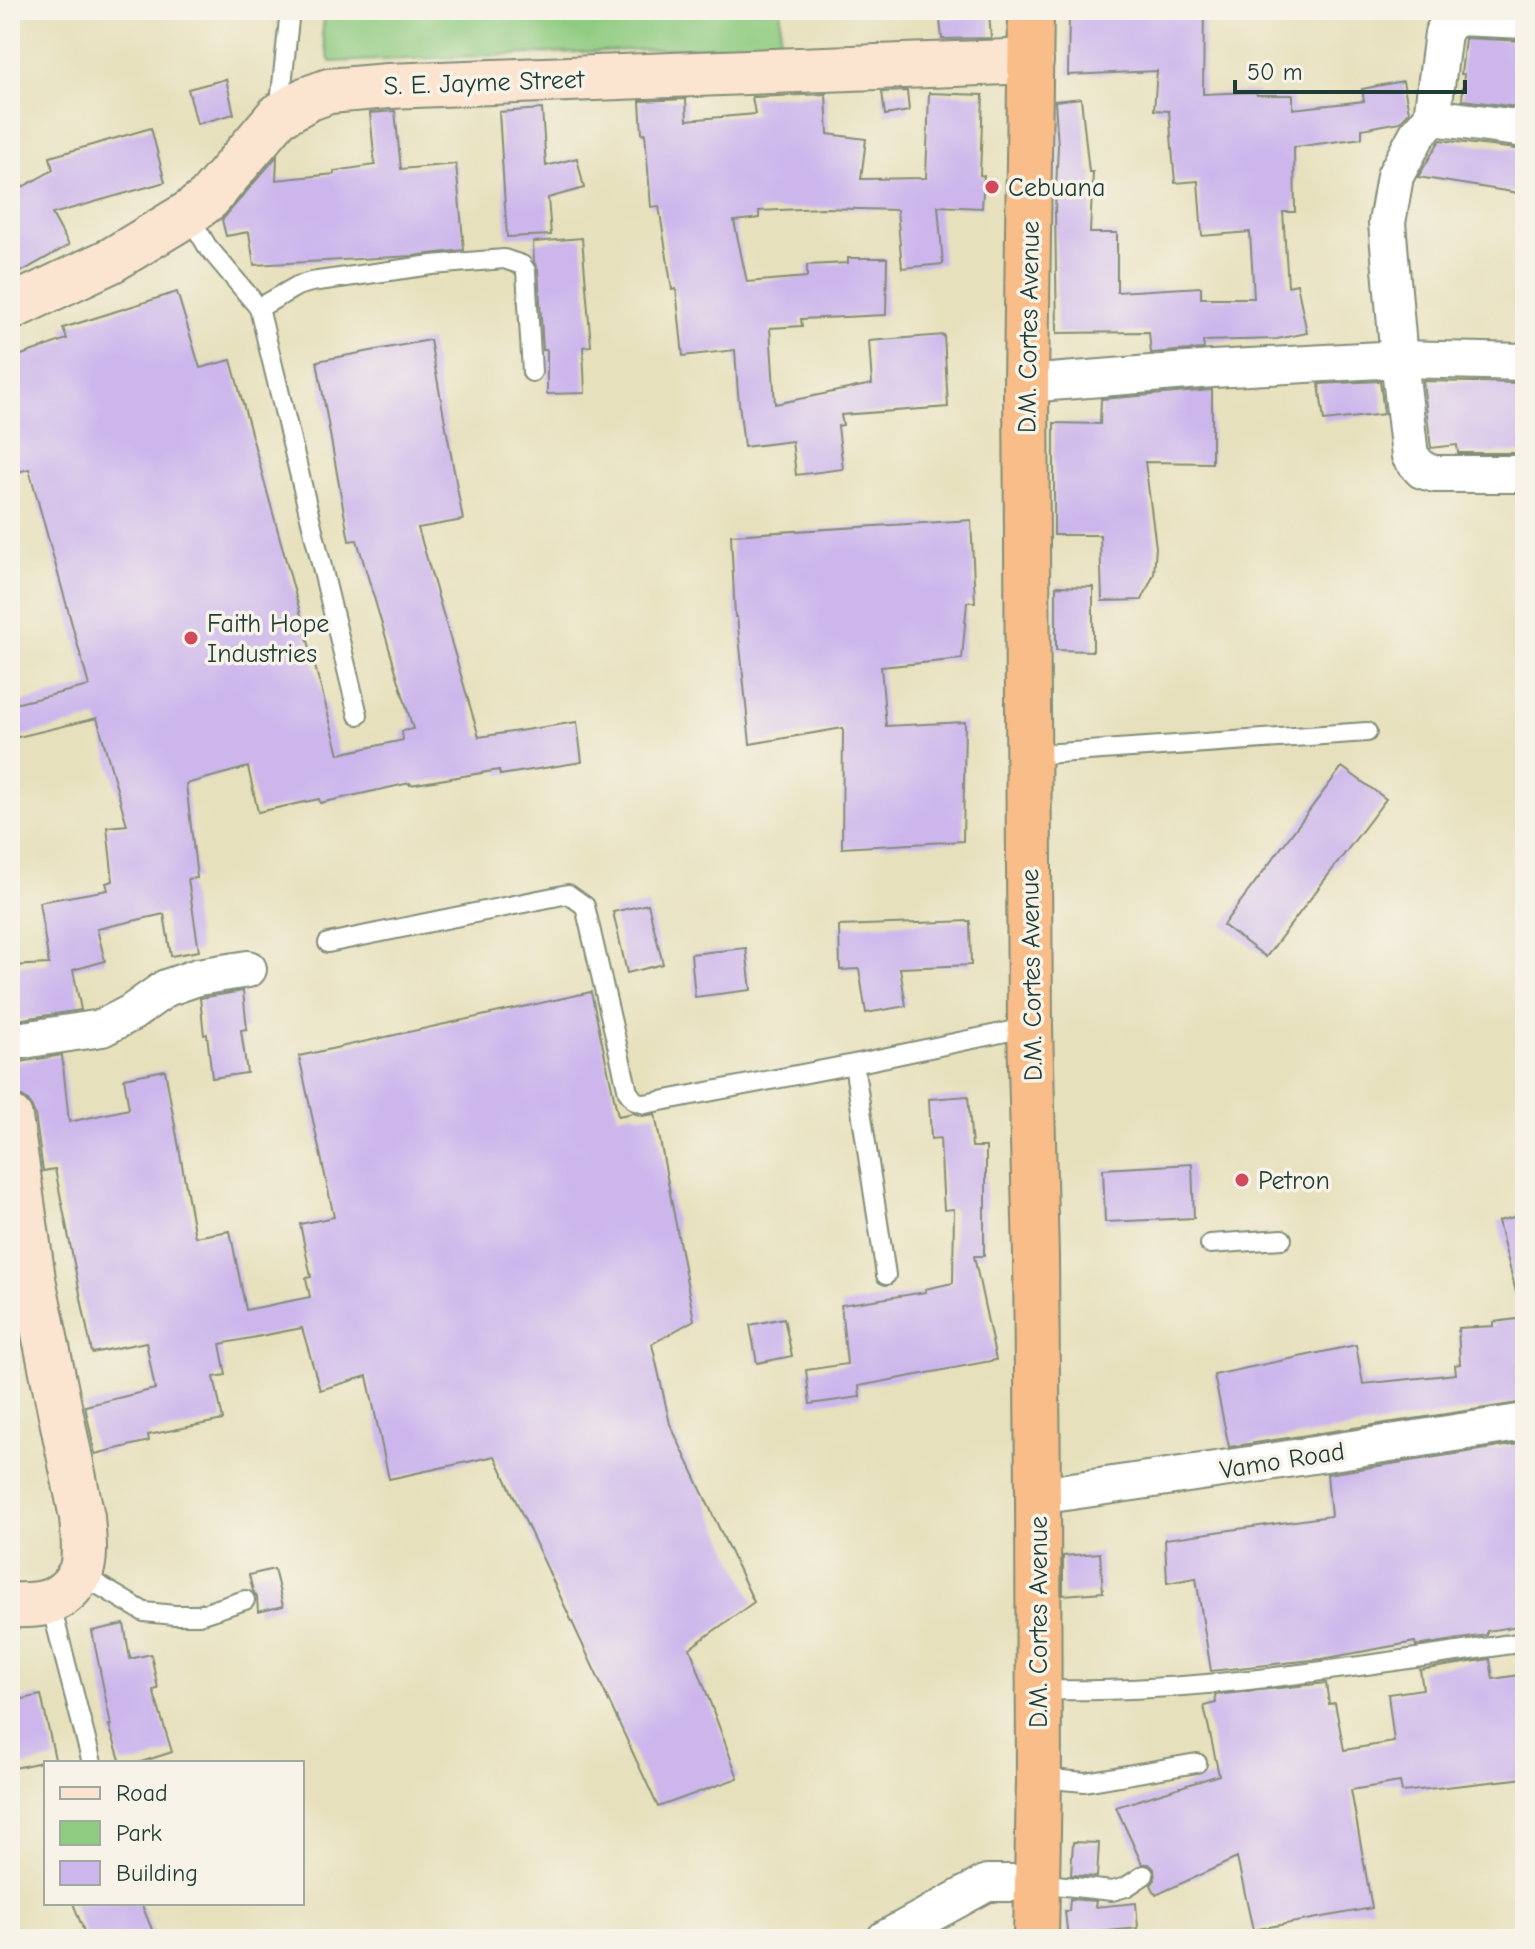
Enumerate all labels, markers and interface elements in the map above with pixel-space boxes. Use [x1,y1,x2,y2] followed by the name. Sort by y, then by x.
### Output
[1235,44,1465,94] scale bar
[1247,58,1303,86] text: 50 m
[383,64,586,101] street label: S. E. Jayme Street
[1008,173,1105,203] place label: Cebuana
[983,178,1001,196] marker: Cebuana
[1012,221,1046,433] street label: D.M. Cortes Avenue
[207,609,329,669] place label: Faith Hope Industries
[182,629,200,647] marker: Faith Hope Industries
[1015,869,1049,1081] street label: D.M. Cortes Avenue
[1258,1166,1330,1196] place label: Petron
[1233,1171,1251,1189] marker: Petron
[1218,1436,1347,1486] street label: Vamo Road
[1024,1516,1054,1728] street label: D.M. Cortes Avenue
[44,1761,304,1905] legend
[116,1779,168,1807] text: Road
[116,1819,162,1847] text: Park
[116,1859,198,1887] text: Building

